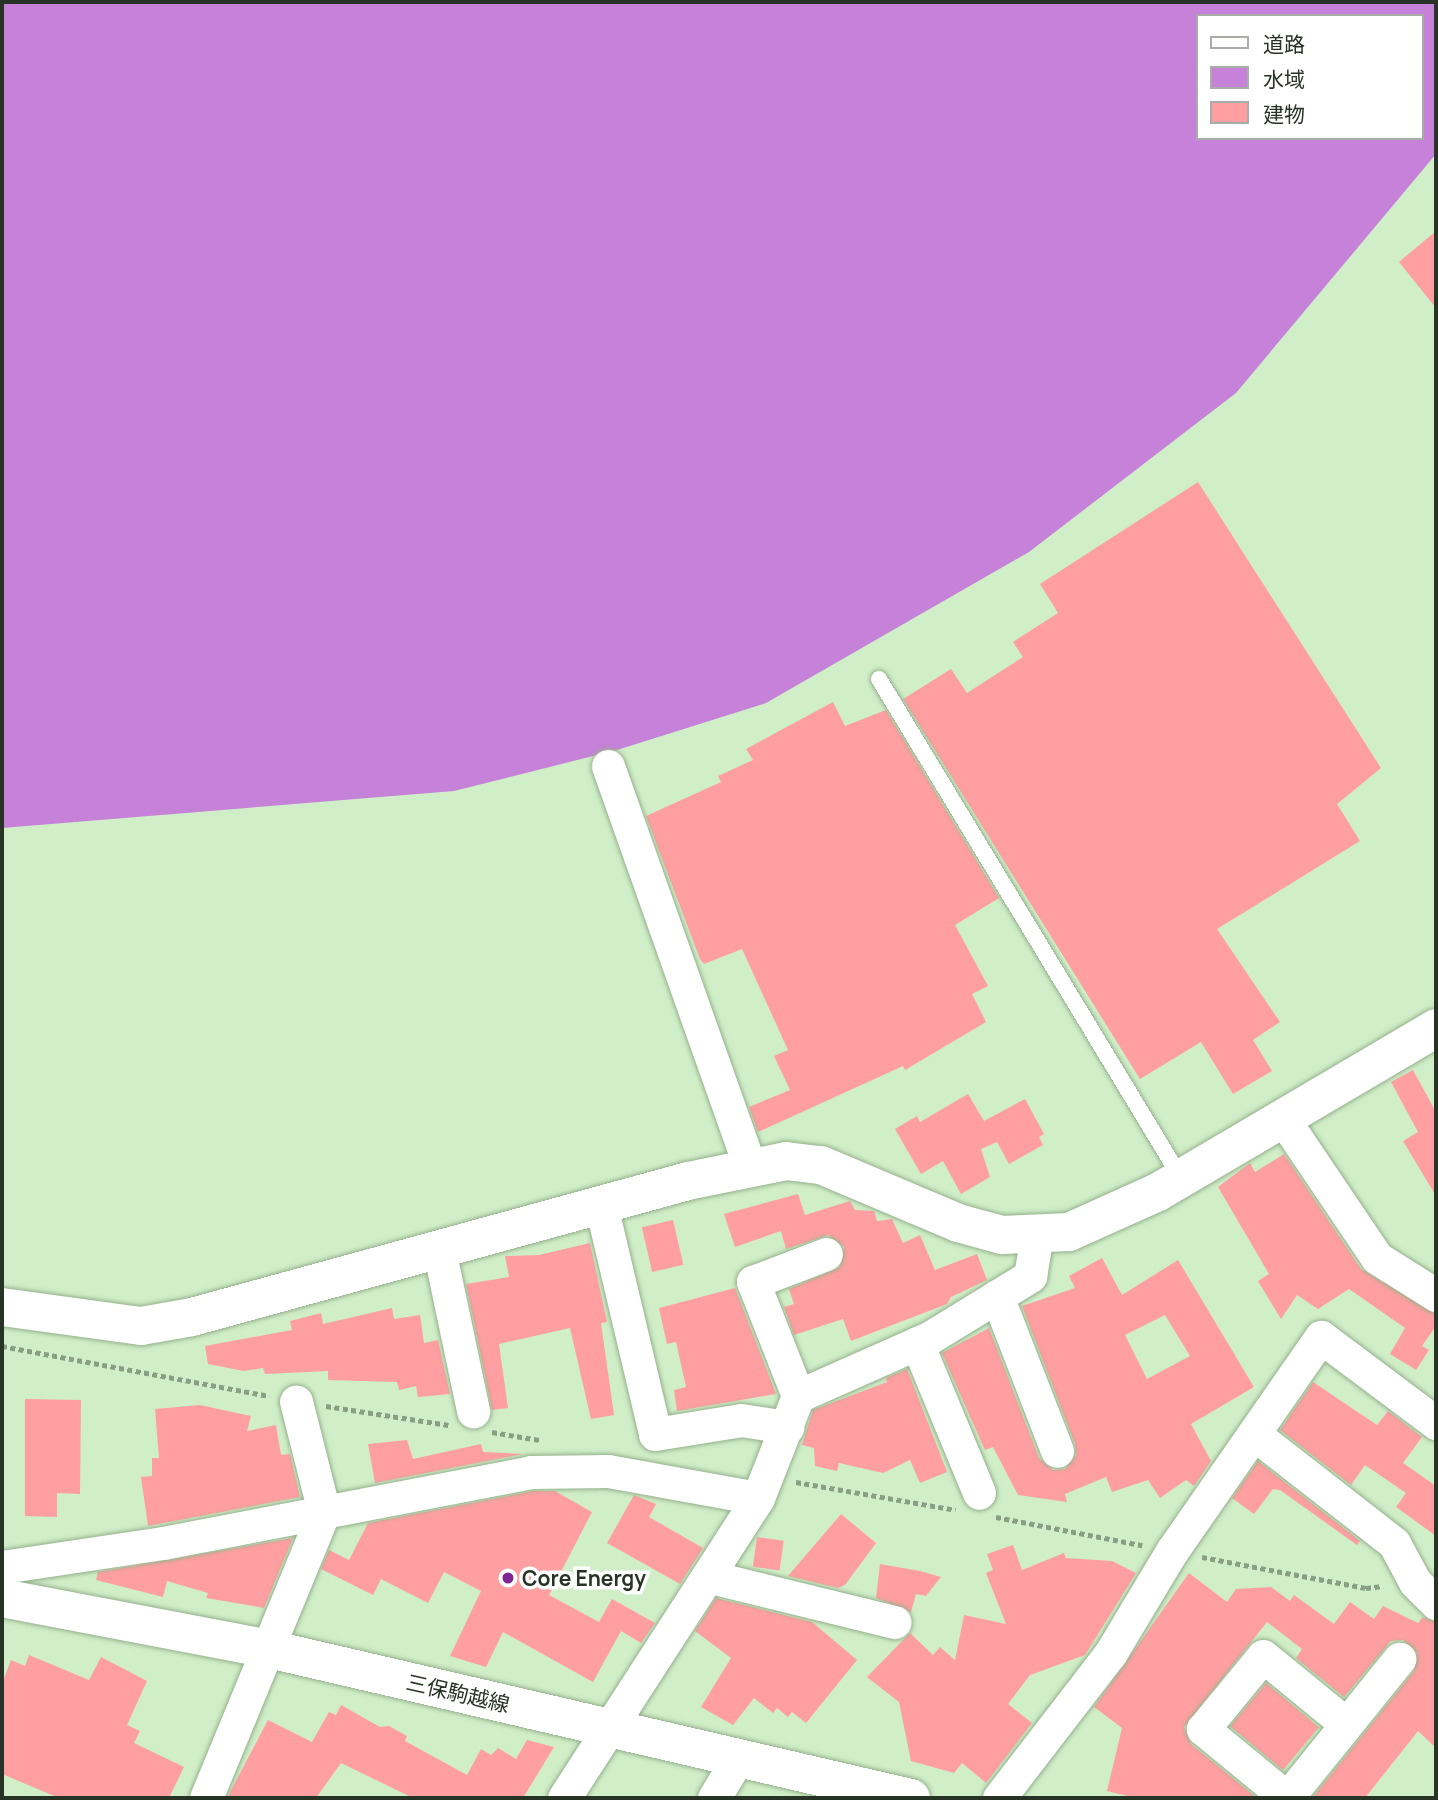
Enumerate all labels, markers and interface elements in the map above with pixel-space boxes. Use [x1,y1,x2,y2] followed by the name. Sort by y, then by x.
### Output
[1196,14,1424,140] legend
[1263,30,1305,58] text: 道路
[1263,65,1305,93] text: 水域
[1263,100,1305,128] text: 建物
[522,1565,646,1591] place label: Core Energy
[500,1570,516,1586] marker: Core Energy
[404,1669,512,1717] street label: 三保駒越線

